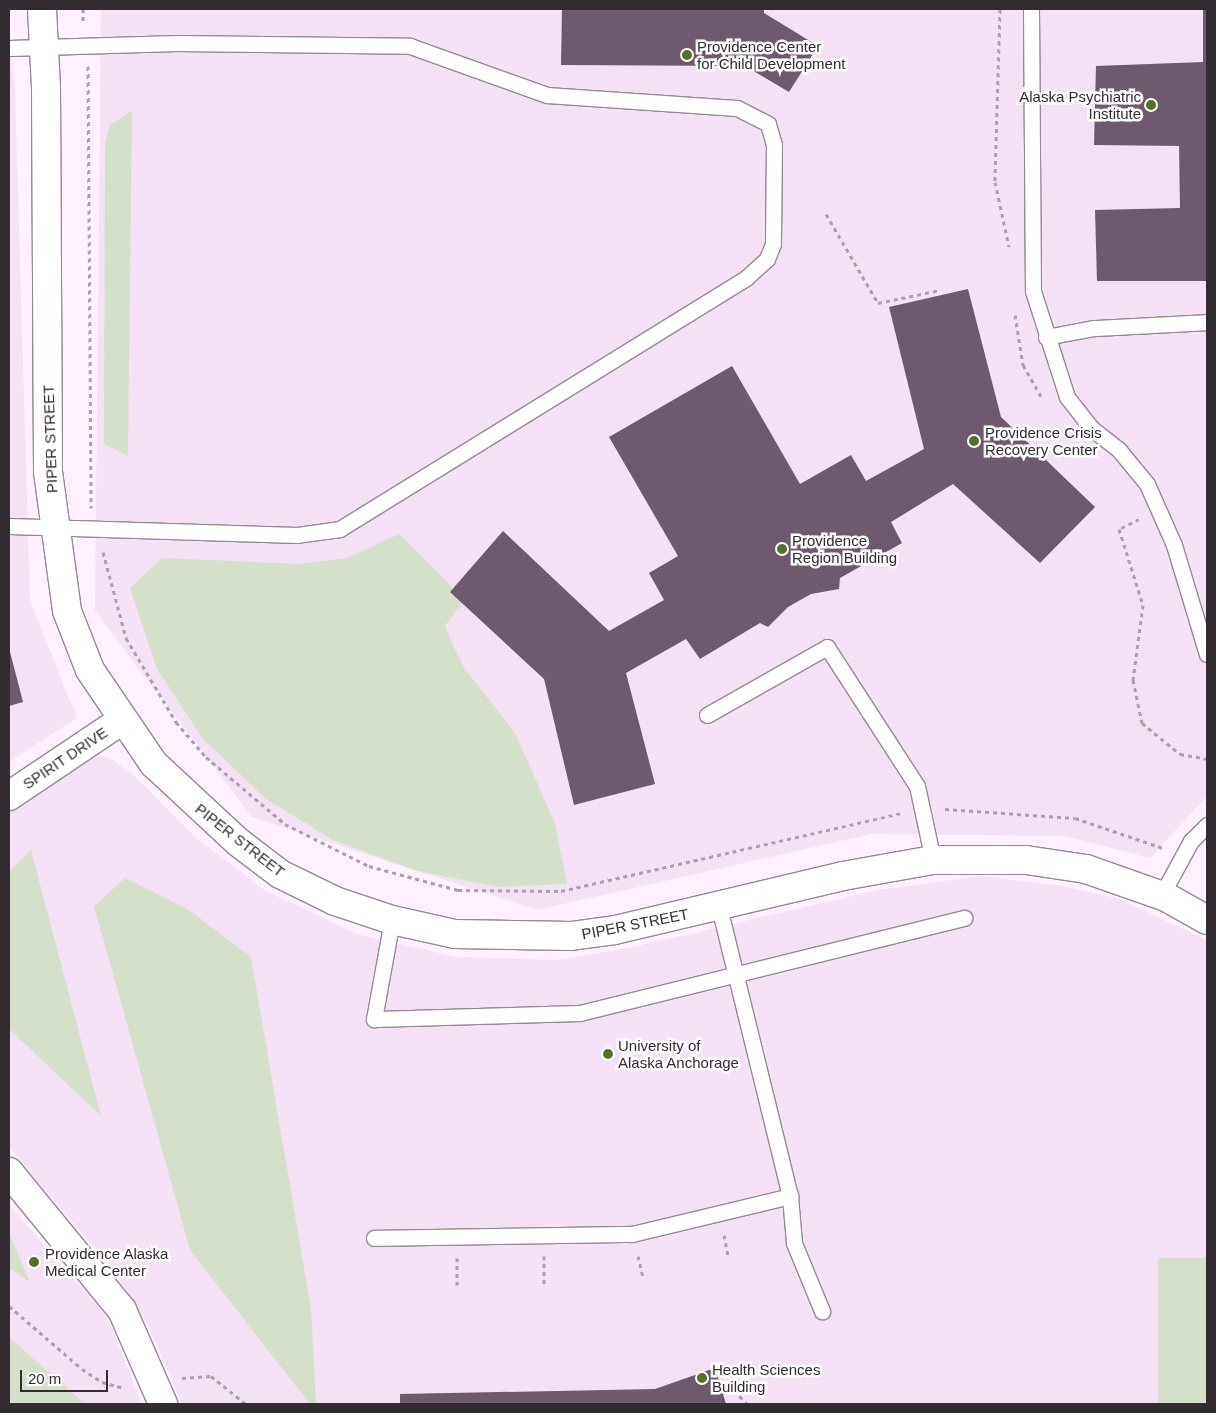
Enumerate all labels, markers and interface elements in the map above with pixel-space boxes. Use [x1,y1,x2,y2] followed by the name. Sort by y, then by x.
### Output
[697,37,845,72] place label: Providence Center for Child Development
[681,49,693,61] marker: Providence Center for Child Development
[1019,87,1141,122] place label: Alaska Psychiatric Institute
[1145,99,1157,111] marker: Alaska Psychiatric Institute
[39,385,61,493] street label: PIPER STREET
[985,423,1102,458] place label: Providence Crisis Recovery Center
[967,434,981,448] marker: Providence Crisis Recovery Center
[792,531,897,566] place label: Providence Region Building
[776,543,788,555] marker: Providence Region Building
[19,723,111,793] street label: SPIRIT DRIVE
[192,800,288,880] street label: PIPER STREET
[580,905,690,943] street label: PIPER STREET
[618,1036,740,1071] place label: University of Alaska Anchorage
[602,1048,614,1060] marker: University of Alaska Anchorage
[45,1244,169,1279] place label: Providence Alaska Medical Center
[27,1255,41,1269] marker: Providence Alaska Medical Center
[22,1360,110,1392] scale bar
[712,1360,820,1395] place label: Health Sciences Building
[28,1370,61,1387] text: 20 m
[696,1372,708,1384] marker: Health Sciences Building

